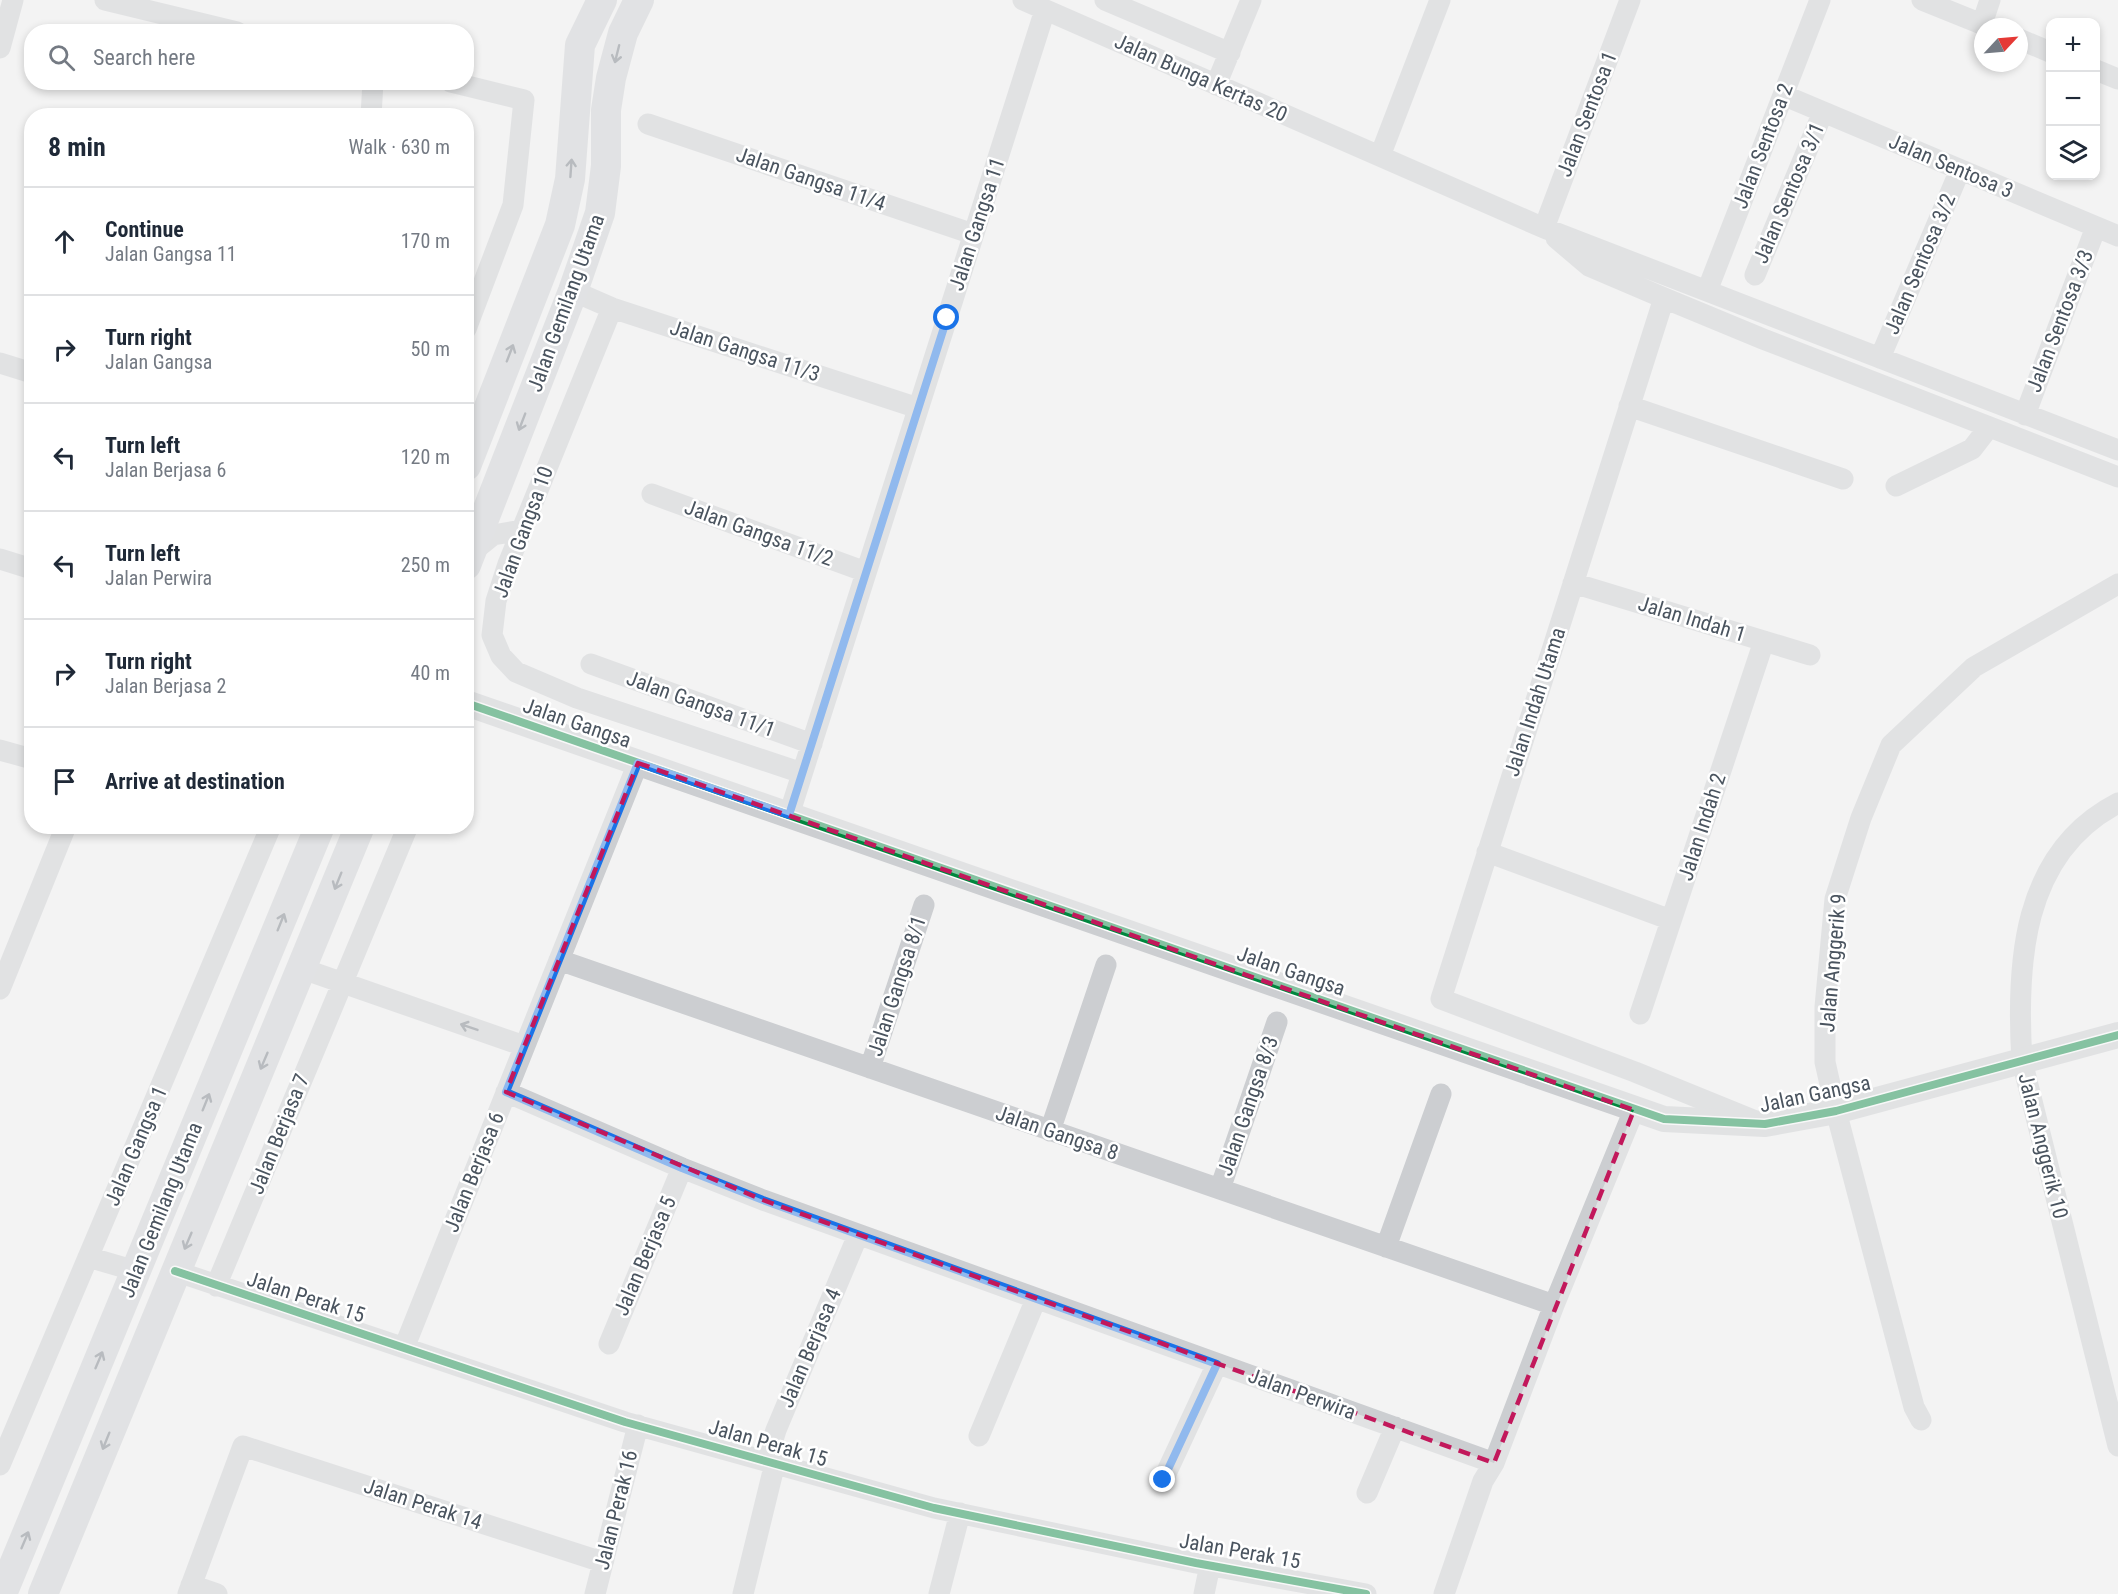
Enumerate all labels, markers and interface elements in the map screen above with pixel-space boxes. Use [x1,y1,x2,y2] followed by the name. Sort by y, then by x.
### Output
[1974,18,2028,72] north arrow
[2046,18,2100,180] map controls
[2046,18,2100,72] button: +
[24,24,474,90] search box
[1111,29,1291,127] street label: Jalan Bunga Kertas 20
[45,41,78,74] icon: search
[611,44,623,63] one-way arrow
[93,45,195,70] text: Search here
[1552,48,1622,180] street label: Jalan Sentosa 1
[2046,72,2100,126] button: −
[1728,80,1798,212] street label: Jalan Sentosa 2
[1749,119,1829,267] street label: Jalan Sentosa 3/1
[2046,126,2100,180] button: layers
[1885,129,2017,203] street label: Jalan Sentosa 3
[48,132,106,162] text: 8 min
[349,135,450,159] text: Walk · 630 m
[733,142,889,216] street label: Jalan Gangsa 11/4
[944,155,1010,293] street label: Jalan Gangsa 11
[565,159,576,179] one-way arrow
[1880,190,1960,338] street label: Jalan Sentosa 3/2
[523,211,609,395] street label: Jalan Gemilang Utama
[105,217,184,242] text: Continue
[48,225,81,258] icon: ahead
[401,229,450,253] text: 170 m
[105,242,237,266] text: Jalan Gangsa 11
[2022,246,2098,396] street label: Jalan Sentosa 3/3
[933,304,959,330] route start
[667,315,823,387] street label: Jalan Gangsa 11/3
[105,325,192,350] text: Turn right
[48,333,81,366] icon: right
[411,337,450,361] text: 50 m
[506,344,517,363] one-way arrow
[105,350,212,374] text: Jalan Gangsa
[516,412,527,431] one-way arrow
[105,433,180,458] text: Turn left
[48,441,81,474] icon: left
[401,445,450,469] text: 120 m
[105,458,226,482] text: Jalan Berjasa 6
[488,463,558,601] street label: Jalan Gangsa 10
[681,495,837,571] street label: Jalan Gangsa 11/2
[105,541,180,566] text: Turn left
[48,549,81,582] icon: left
[401,553,450,577] text: 250 m
[105,566,212,590] text: Jalan Perwira
[1635,591,1749,647] street label: Jalan Indah 1
[1500,625,1570,779] street label: Jalan Indah Utama
[105,649,192,674] text: Turn right
[48,657,81,690] icon: right
[411,661,450,685] text: 40 m
[623,666,779,742] street label: Jalan Gangsa 11/1
[105,674,226,698] text: Jalan Berjasa 2
[520,693,634,753] street label: Jalan Gangsa
[48,765,81,798] icon: arrive
[105,769,285,794] text: Arrive at destination
[1673,770,1731,884] street label: Jalan Indah 2
[332,871,343,890] one-way arrow
[1815,893,1851,1033] street label: Jalan Anggerik 9
[276,913,287,932] one-way arrow
[863,913,931,1059] street label: Jalan Gangsa 8/1
[1234,941,1348,1001] street label: Jalan Gangsa
[460,1020,479,1031] one-way arrow
[1213,1033,1283,1179] street label: Jalan Gangsa 8/3
[258,1052,269,1070] one-way arrow
[244,1070,314,1198] street label: Jalan Berjasa 7
[1757,1071,1873,1117] street label: Jalan Gangsa
[2013,1071,2073,1221] street label: Jalan Anggerik 10
[100,1082,172,1210] street label: Jalan Gangsa 1
[201,1093,212,1112] one-way arrow
[993,1101,1121,1165] street label: Jalan Gangsa 8
[439,1108,509,1236] street label: Jalan Berjasa 6
[115,1119,207,1301] street label: Jalan Gemilang Utama
[609,1193,681,1319] street label: Jalan Berjasa 5
[182,1231,193,1249] one-way arrow
[244,1267,368,1327] street label: Jalan Perak 15
[774,1285,846,1411] street label: Jalan Berjasa 4
[94,1351,105,1370] one-way arrow
[1245,1363,1359,1425] street label: Jalan Perwira
[706,1415,830,1471] street label: Jalan Perak 15
[100,1431,111,1449] one-way arrow
[590,1448,642,1572] street label: Jalan Perak 16
[1149,1466,1175,1492] route end
[361,1474,485,1534] street label: Jalan Perak 14
[1178,1529,1302,1573] street label: Jalan Perak 15
[20,1531,31,1550] one-way arrow

